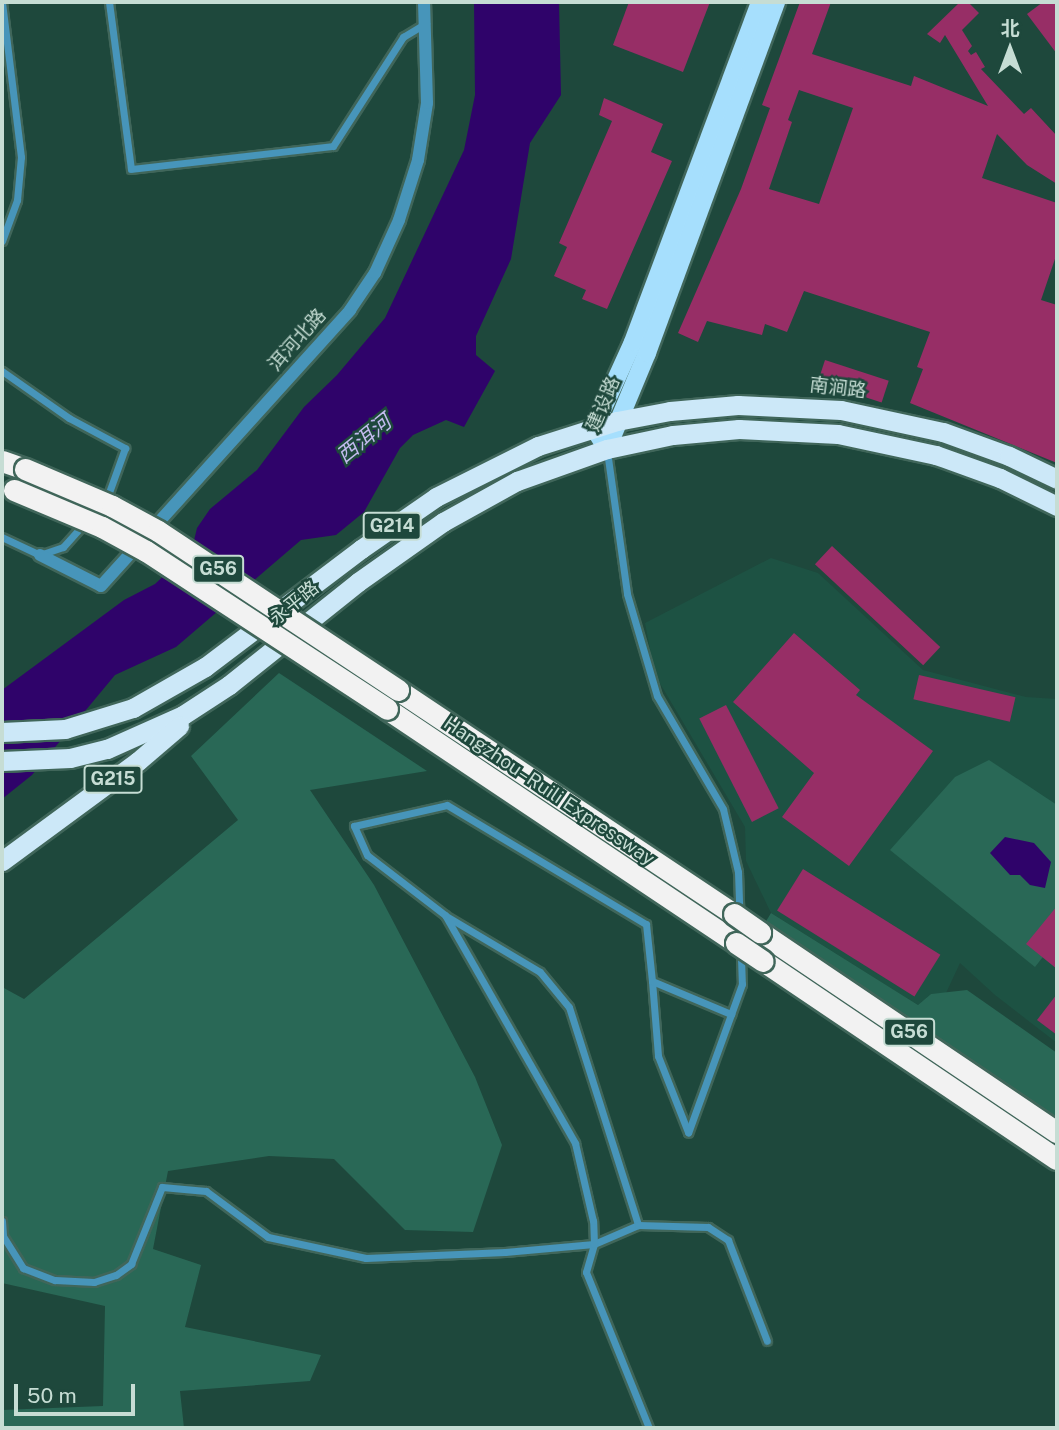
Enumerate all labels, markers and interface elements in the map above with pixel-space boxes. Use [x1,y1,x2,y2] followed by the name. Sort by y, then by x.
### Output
[975,14,1045,84] north arrow
[1000,17,1020,39] text: 北
[263,304,331,376] street label: 洱河北路
[581,373,625,435] street label: 建设路
[808,373,868,403] street label: 南涧路
[332,409,396,469] water label: 西洱河
[362,512,422,540] road number: G214
[192,554,244,584] road number: G56
[265,576,323,630] street label: 永平路
[439,712,659,870] street label: Hangzhou–Ruili Expressway
[83,764,143,794] road number: G215
[883,1017,935,1046] road number: G56
[18,1370,138,1414] scale bar
[27,1383,77,1408] text: 50 m

